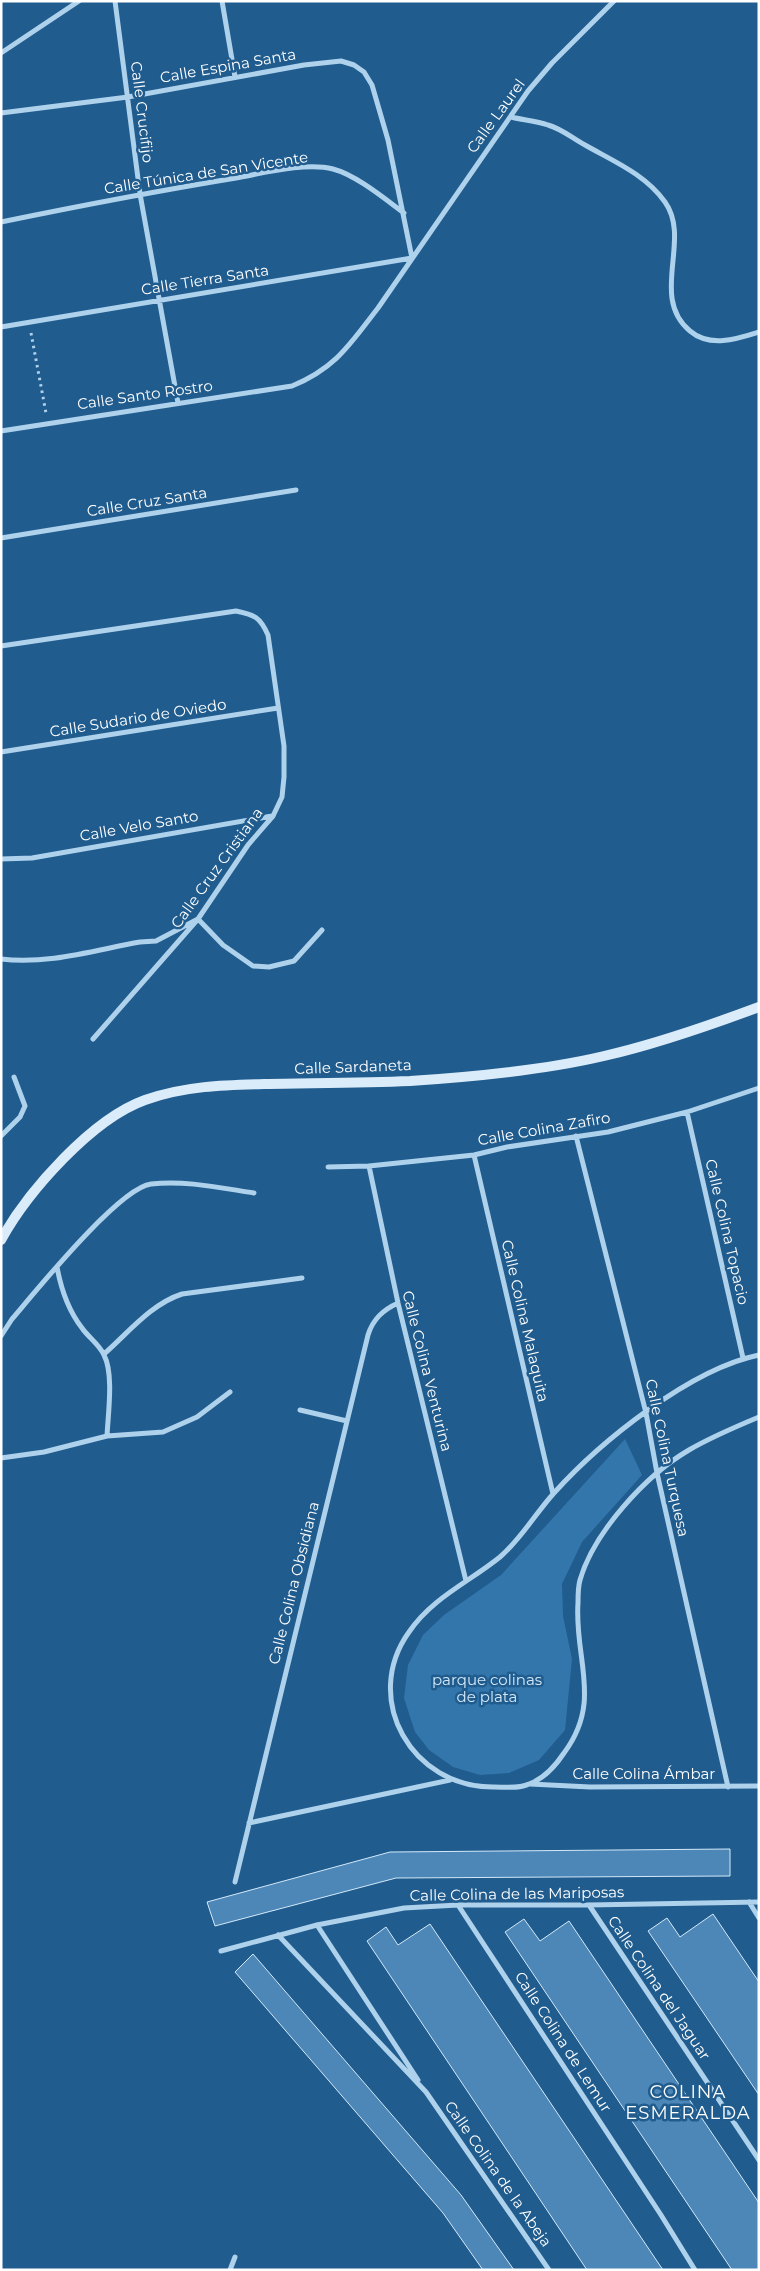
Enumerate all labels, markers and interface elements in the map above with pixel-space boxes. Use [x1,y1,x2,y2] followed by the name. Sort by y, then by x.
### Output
[158,44,297,87] street label: Calle Espina Santa
[127,60,158,164] street label: Calle Crucifijo
[462,75,529,157] street label: Calle Laurel
[103,147,309,198] street label: Calle Túnica de San Vicente
[140,260,270,299] street label: Calle Tierra Santa
[76,376,214,413] street label: Calle Santo Rostro
[85,483,208,520] street label: Calle Cruz Santa
[48,694,228,741] street label: Calle Sudario de Oviedo
[166,804,267,932] street label: Calle Cruz Cristiana
[78,806,200,845] street label: Calle Velo Santo
[294,1055,412,1078] street label: Calle Sardaneta
[476,1108,612,1150] street label: Calle Colina Zafiro
[701,1157,754,1307] street label: Calle Colina Topacio
[498,1238,553,1404] street label: Calle Colina Malaquita
[398,1289,457,1453] street label: Calle Colina Venturina
[641,1377,694,1539] street label: Calle Colina Turquesa
[264,1499,323,1666] street label: Calle Colina Obsidiana
[432,1670,542,1706] park label: parque colinas de plata
[573,1764,715,1783] street label: Calle Colina Ámbar
[410,1882,624,1905] street label: Calle Colina de las Mariposas
[604,1912,715,2063] street label: Calle Colina del Jaguar
[511,1968,616,2116] street label: Calle Colina de Lemur
[625,2081,751,2124] district label: COLINA ESMERALDA
[441,2097,556,2250] street label: Calle Colina de la Abeja

